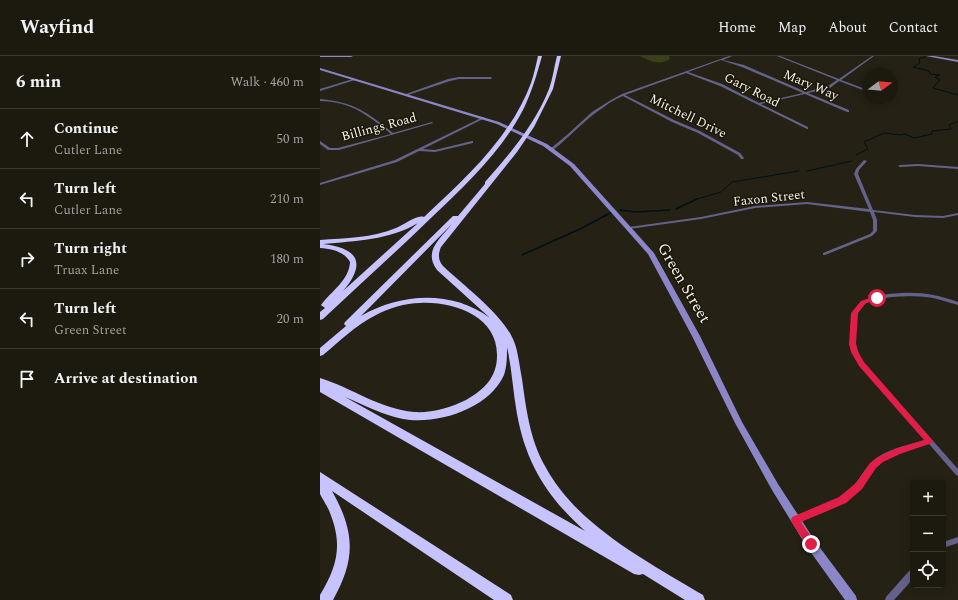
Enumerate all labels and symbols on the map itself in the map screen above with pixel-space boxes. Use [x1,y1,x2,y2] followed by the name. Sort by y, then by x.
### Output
[780,64,843,106] street label: Mary Way
[721,67,783,113] street label: Gary Road
[862,68,898,104] north arrow
[646,89,730,143] street label: Mitchell Drive
[339,107,419,147] street label: Billings Road
[732,184,806,212] street label: Faxon Street
[651,238,717,328] street label: Green Street
[868,289,886,307] route start
[802,535,820,553] route end

